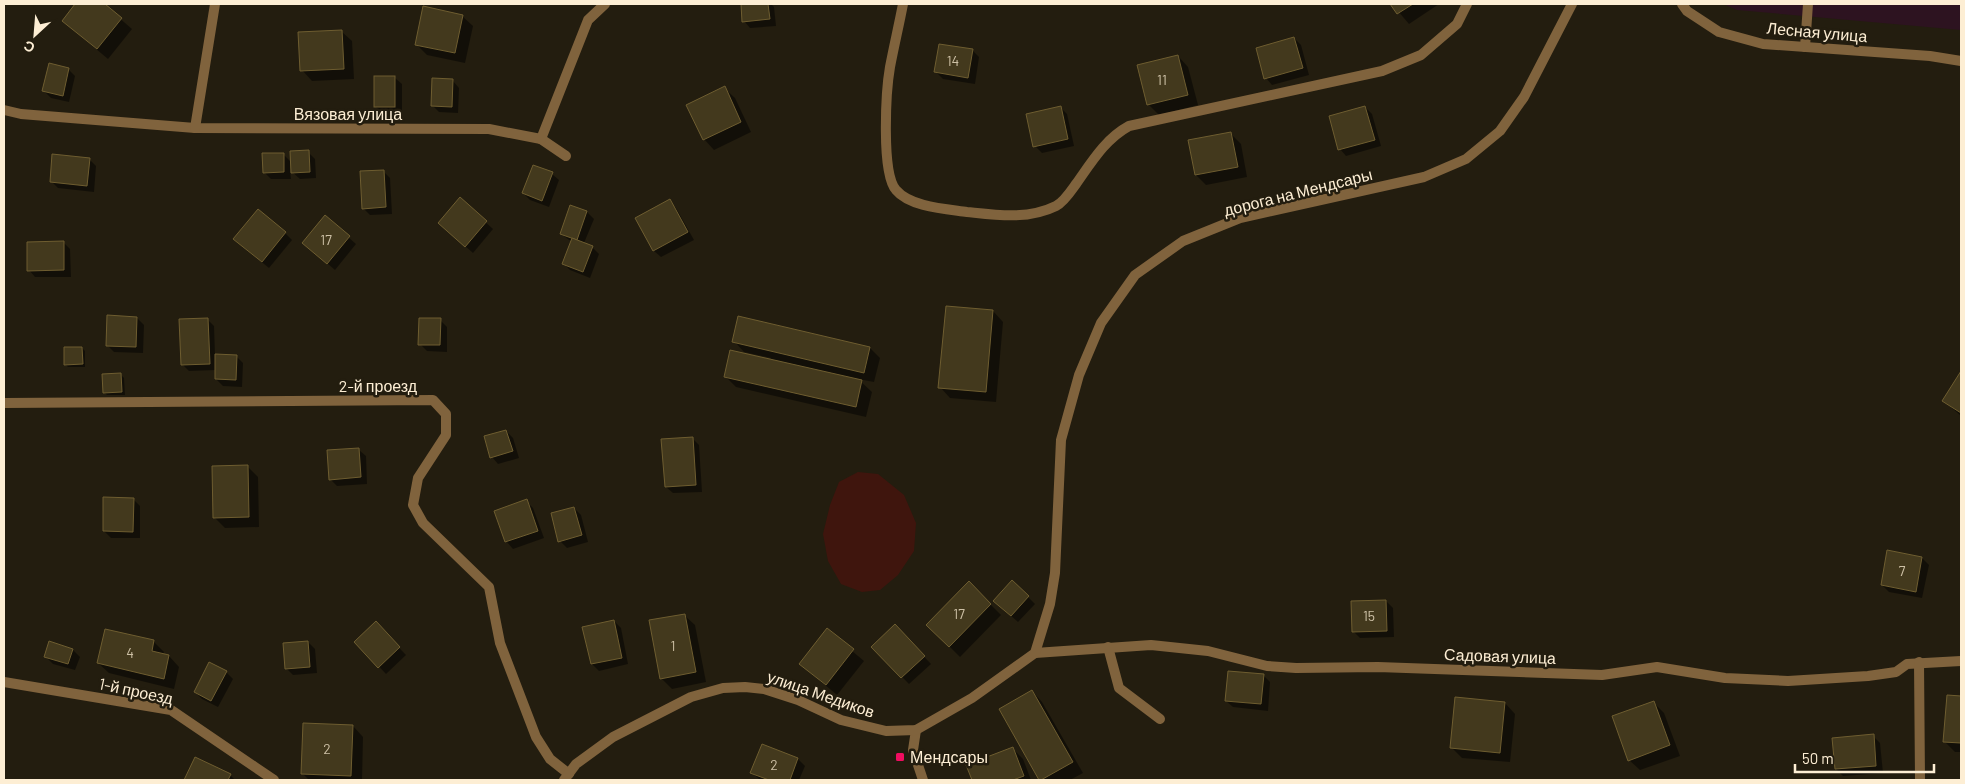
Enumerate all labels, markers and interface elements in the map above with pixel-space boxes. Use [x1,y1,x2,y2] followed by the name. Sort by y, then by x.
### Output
[10,10,60,60] north arrow
[1766,18,1868,45] street label: Лесная улица
[21,37,37,57] text: С
[947,52,959,69] house number: 14
[1157,71,1167,88] house number: 11
[294,104,402,123] street label: Вязовая улица
[1222,164,1374,219] street label: дорога на Мендсары
[320,231,332,248] house number: 17
[339,376,418,395] street label: 2-й проезд
[1899,562,1906,579] house number: 7
[953,605,965,622] house number: 17
[1363,607,1375,624] house number: 15
[671,637,675,654] house number: 1
[126,644,134,661] house number: 4
[1444,644,1556,667] street label: Садовая улица
[765,666,877,721] street label: улица Медиков
[97,673,176,708] street label: 1-й проезд
[323,740,331,757] house number: 2
[1795,742,1934,774] scale bar
[910,747,988,766] place label: Мендсары
[1802,749,1834,767] text: 50 m
[894,751,906,763] marker: Мендсары
[770,756,778,773] house number: 2

